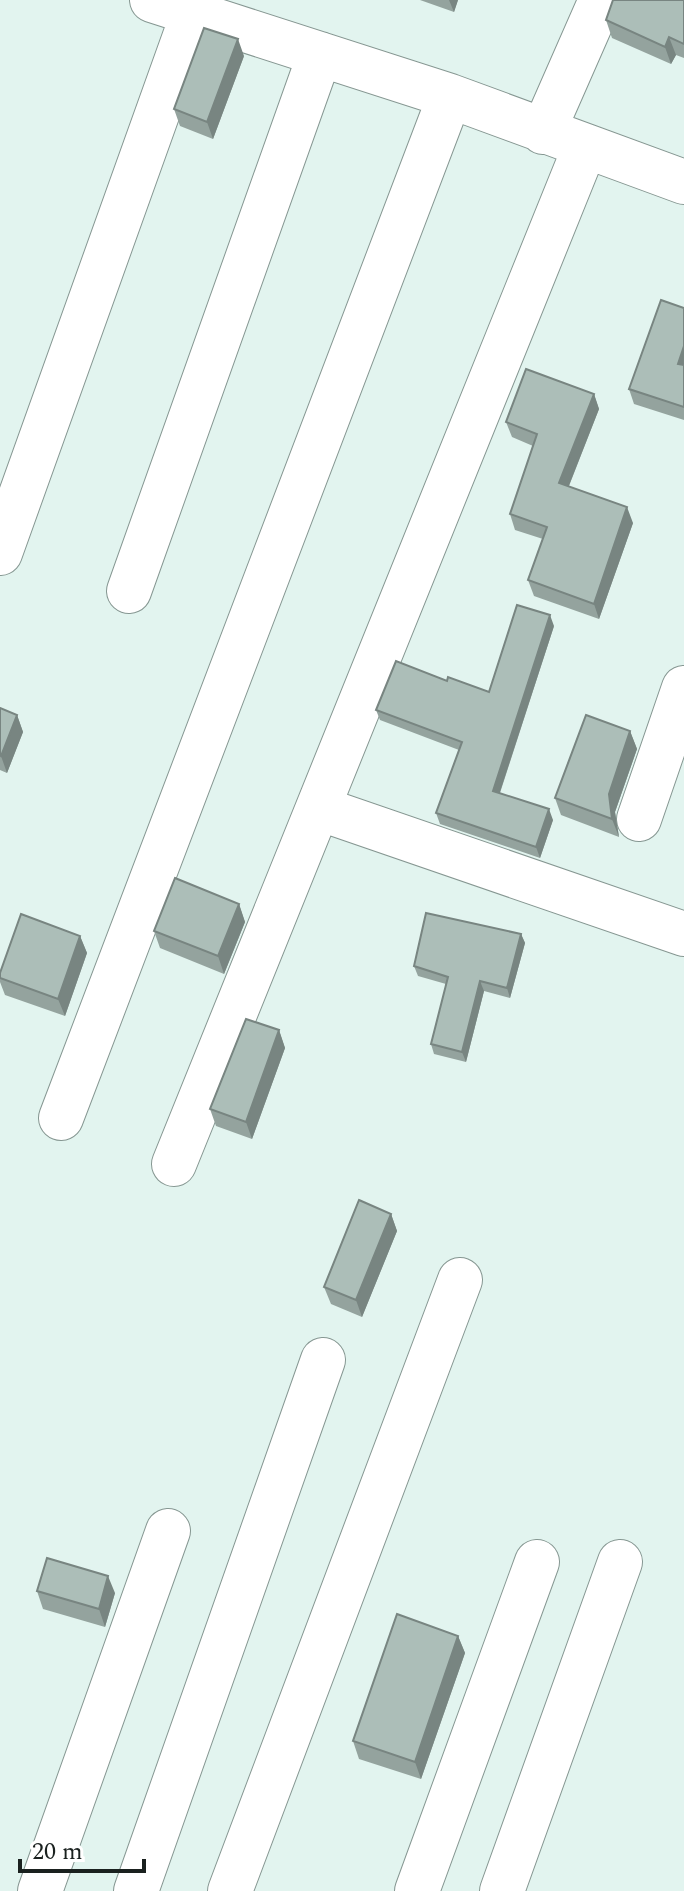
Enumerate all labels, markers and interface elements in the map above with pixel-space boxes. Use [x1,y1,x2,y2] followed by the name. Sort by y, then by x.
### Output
[20,1823,144,1873] scale bar
[32,1834,83,1870] text: 20 m

